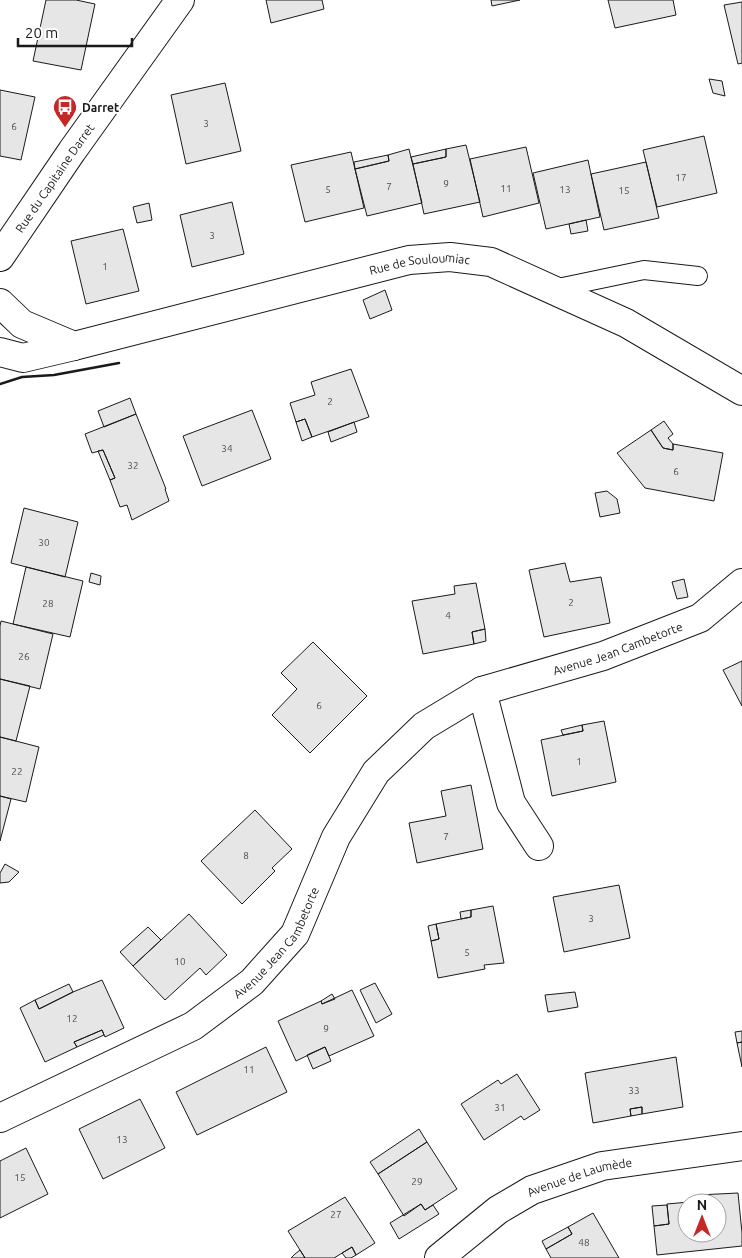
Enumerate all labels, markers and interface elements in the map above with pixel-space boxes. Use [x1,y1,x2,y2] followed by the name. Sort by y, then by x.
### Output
[18,15,131,47] scale bar
[25,24,58,41] text: 20 m
[52,94,78,128] bus stop icon: Darret
[82,101,119,114] place label: Darret
[203,118,209,129] house number: 3
[11,121,17,132] house number: 6
[12,121,96,235] street label: Rue du Capitaine Darret
[675,172,687,183] house number: 17
[443,178,449,189] house number: 9
[386,181,392,192] house number: 7
[500,183,512,194] house number: 11
[325,184,331,195] house number: 5
[559,184,571,195] house number: 13
[618,185,630,196] house number: 15
[209,230,215,241] house number: 3
[368,250,471,277] street label: Rue de Souloumiac
[102,261,108,272] house number: 1
[327,396,333,407] house number: 2
[221,443,233,454] house number: 34
[127,460,139,471] house number: 32
[673,466,679,477] house number: 6
[38,537,50,548] house number: 30
[568,597,574,608] house number: 2
[42,598,54,609] house number: 28
[445,610,451,621] house number: 4
[551,619,684,677] street label: Avenue Jean Cambetorte
[18,651,30,662] house number: 26
[316,700,322,711] house number: 6
[576,756,582,767] house number: 1
[11,766,23,777] house number: 22
[443,831,449,842] house number: 7
[243,850,249,861] house number: 8
[231,885,321,1000] street label: Avenue Jean Cambetorte
[588,913,594,924] house number: 3
[464,947,470,958] house number: 5
[174,956,186,967] house number: 10
[66,1013,78,1024] house number: 12
[323,1023,329,1034] house number: 9
[243,1064,255,1075] house number: 11
[628,1085,640,1096] house number: 33
[494,1102,506,1113] house number: 31
[116,1134,128,1145] house number: 13
[524,1155,633,1198] street label: Avenue de Laumède
[14,1172,26,1183] house number: 15
[411,1176,423,1187] house number: 29
[677,1193,727,1243] north arrow
[697,1197,707,1213] text: N
[330,1209,342,1220] house number: 27
[578,1237,590,1248] house number: 48

